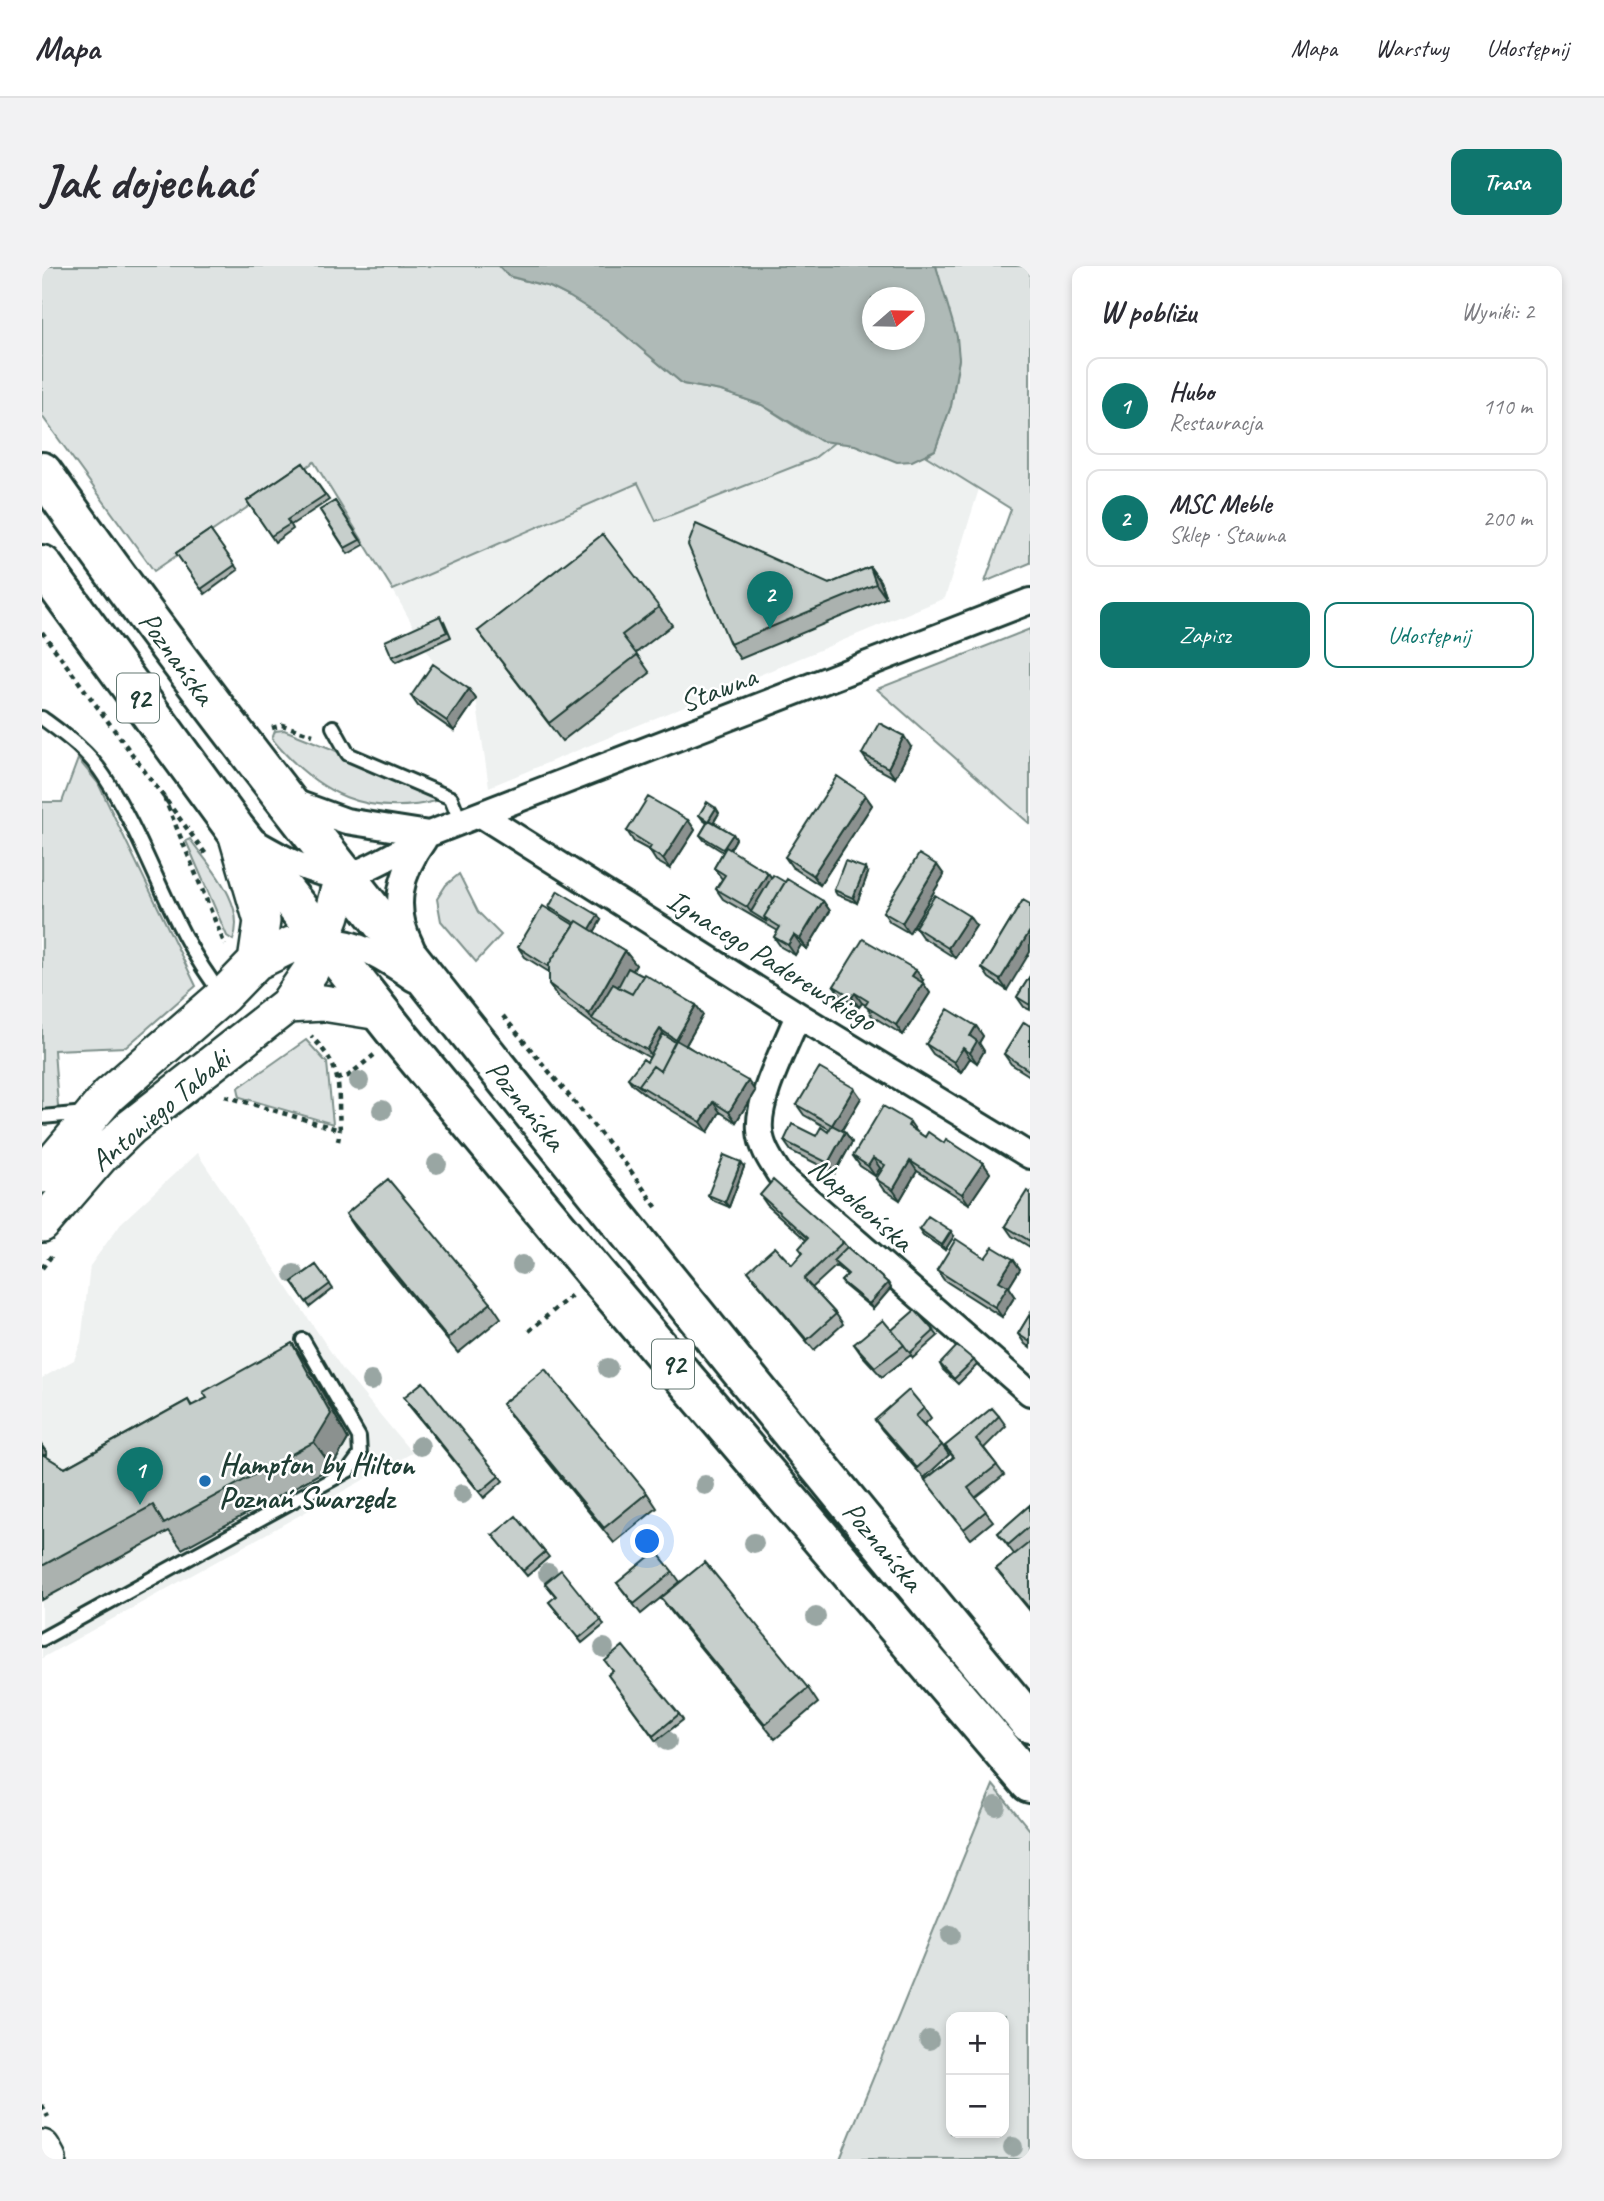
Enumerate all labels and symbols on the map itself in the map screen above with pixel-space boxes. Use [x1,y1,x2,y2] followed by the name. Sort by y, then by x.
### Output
[862,287,925,350] north arrow
[747,571,793,629] pin: 2
[130,604,225,714] street label: Poznańska
[674,656,764,721] street label: Stawna
[117,674,159,723] road number: 92
[660,880,885,1040] street label: Ignacego Paderewskiego
[82,1038,240,1180] street label: Antoniego Tabaki
[478,1052,575,1160] street label: Poznańska
[801,1148,923,1261] street label: Napoleońska
[652,1340,694,1388] road number: 92
[219,1445,416,1517] place label: Hampton by Hilton Poznań Swarzędz
[117,1447,163,1505] pin: 1
[197,1473,213,1489] marker: Hampton by Hilton Poznań Swarzędz
[834,1493,933,1600] street label: Poznańska
[630,1524,664,1558] your location

